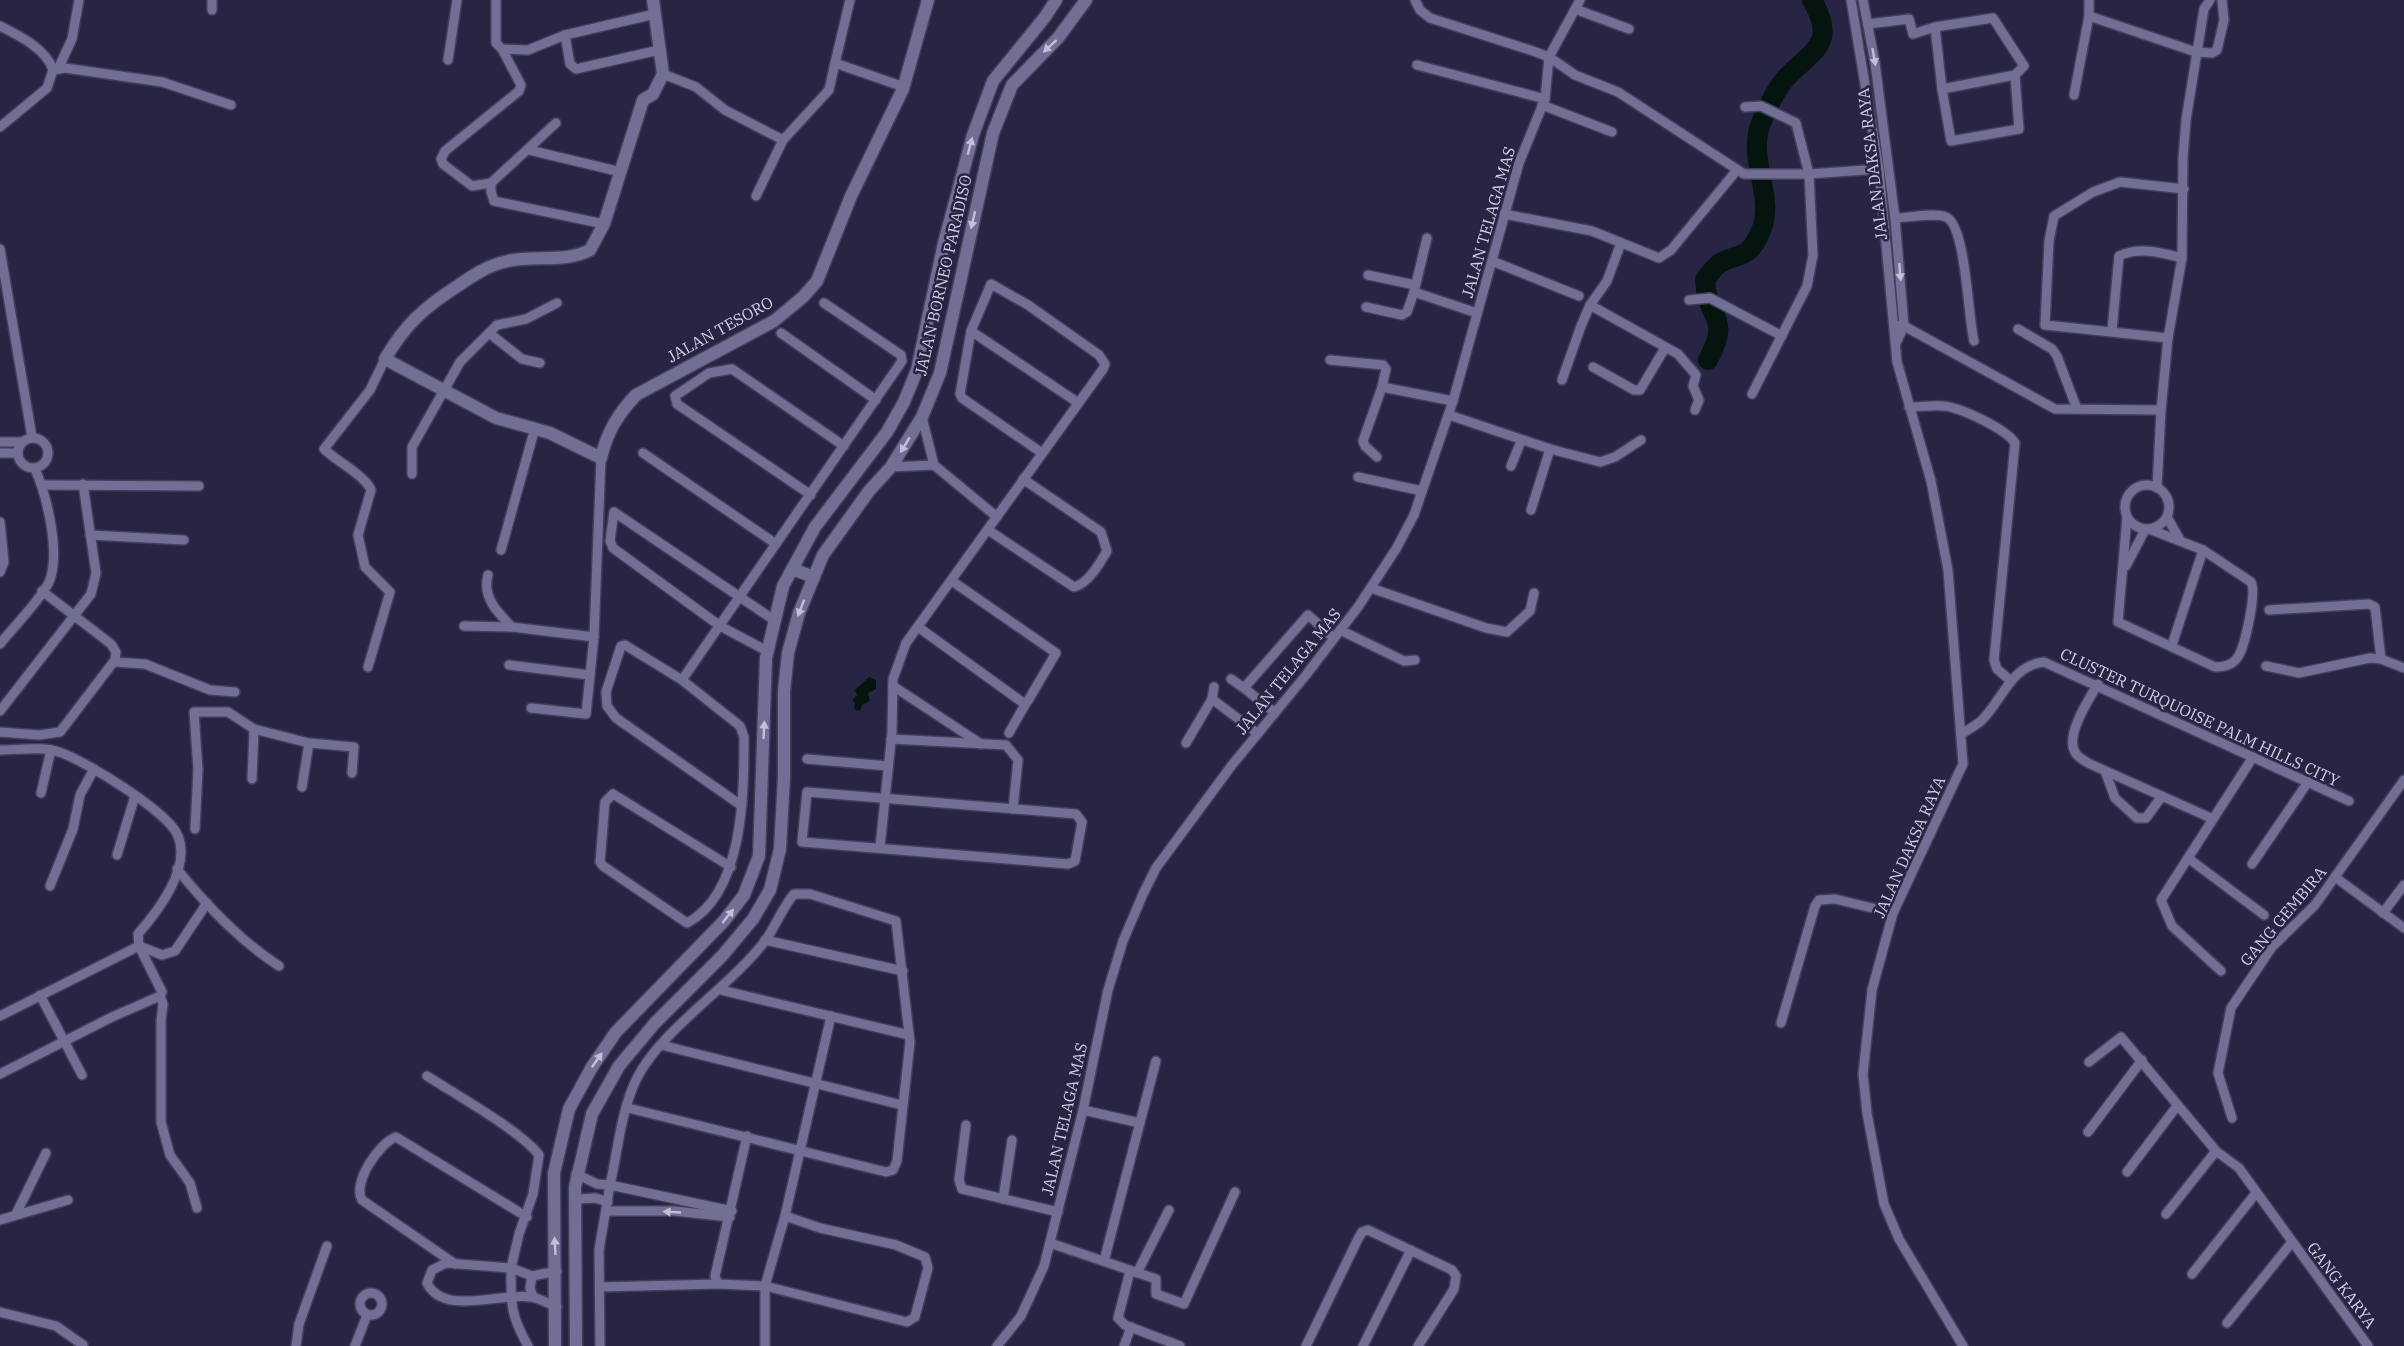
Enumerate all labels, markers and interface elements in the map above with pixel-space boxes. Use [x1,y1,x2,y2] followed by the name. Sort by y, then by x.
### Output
[1043,38,1057,52] one-way arrow
[1869,48,1878,67] one-way arrow
[1853,87,1891,241] street label: JALAN DAKSA RAYA
[966,137,975,155] one-way arrow
[1457,144,1519,300] street label: JALAN TELAGA MAS
[910,173,976,377] street label: JALAN BORNEO PARADISO
[968,210,978,229] one-way arrow
[1895,262,1905,281] one-way arrow
[663,292,777,366] street label: JALAN TESORO
[900,437,911,453] one-way arrow
[796,599,806,617] one-way arrow
[1231,604,1345,738] street label: JALAN TELAGA MAS
[2057,643,2343,791] street label: CLUSTER TURQUOISE PALM HILLS CITY
[759,720,769,739] one-way arrow
[1869,773,1949,921] street label: JALAN DAKSA RAYA
[2236,862,2331,970] street label: GANG GEMBIRA
[721,908,734,924] one-way arrow
[1037,1041,1091,1197] street label: JALAN TELAGA MAS
[591,1052,602,1068] one-way arrow
[663,1207,682,1216] one-way arrow
[551,1236,560,1255] one-way arrow
[2303,1238,2381,1332] street label: GANG KARYA

